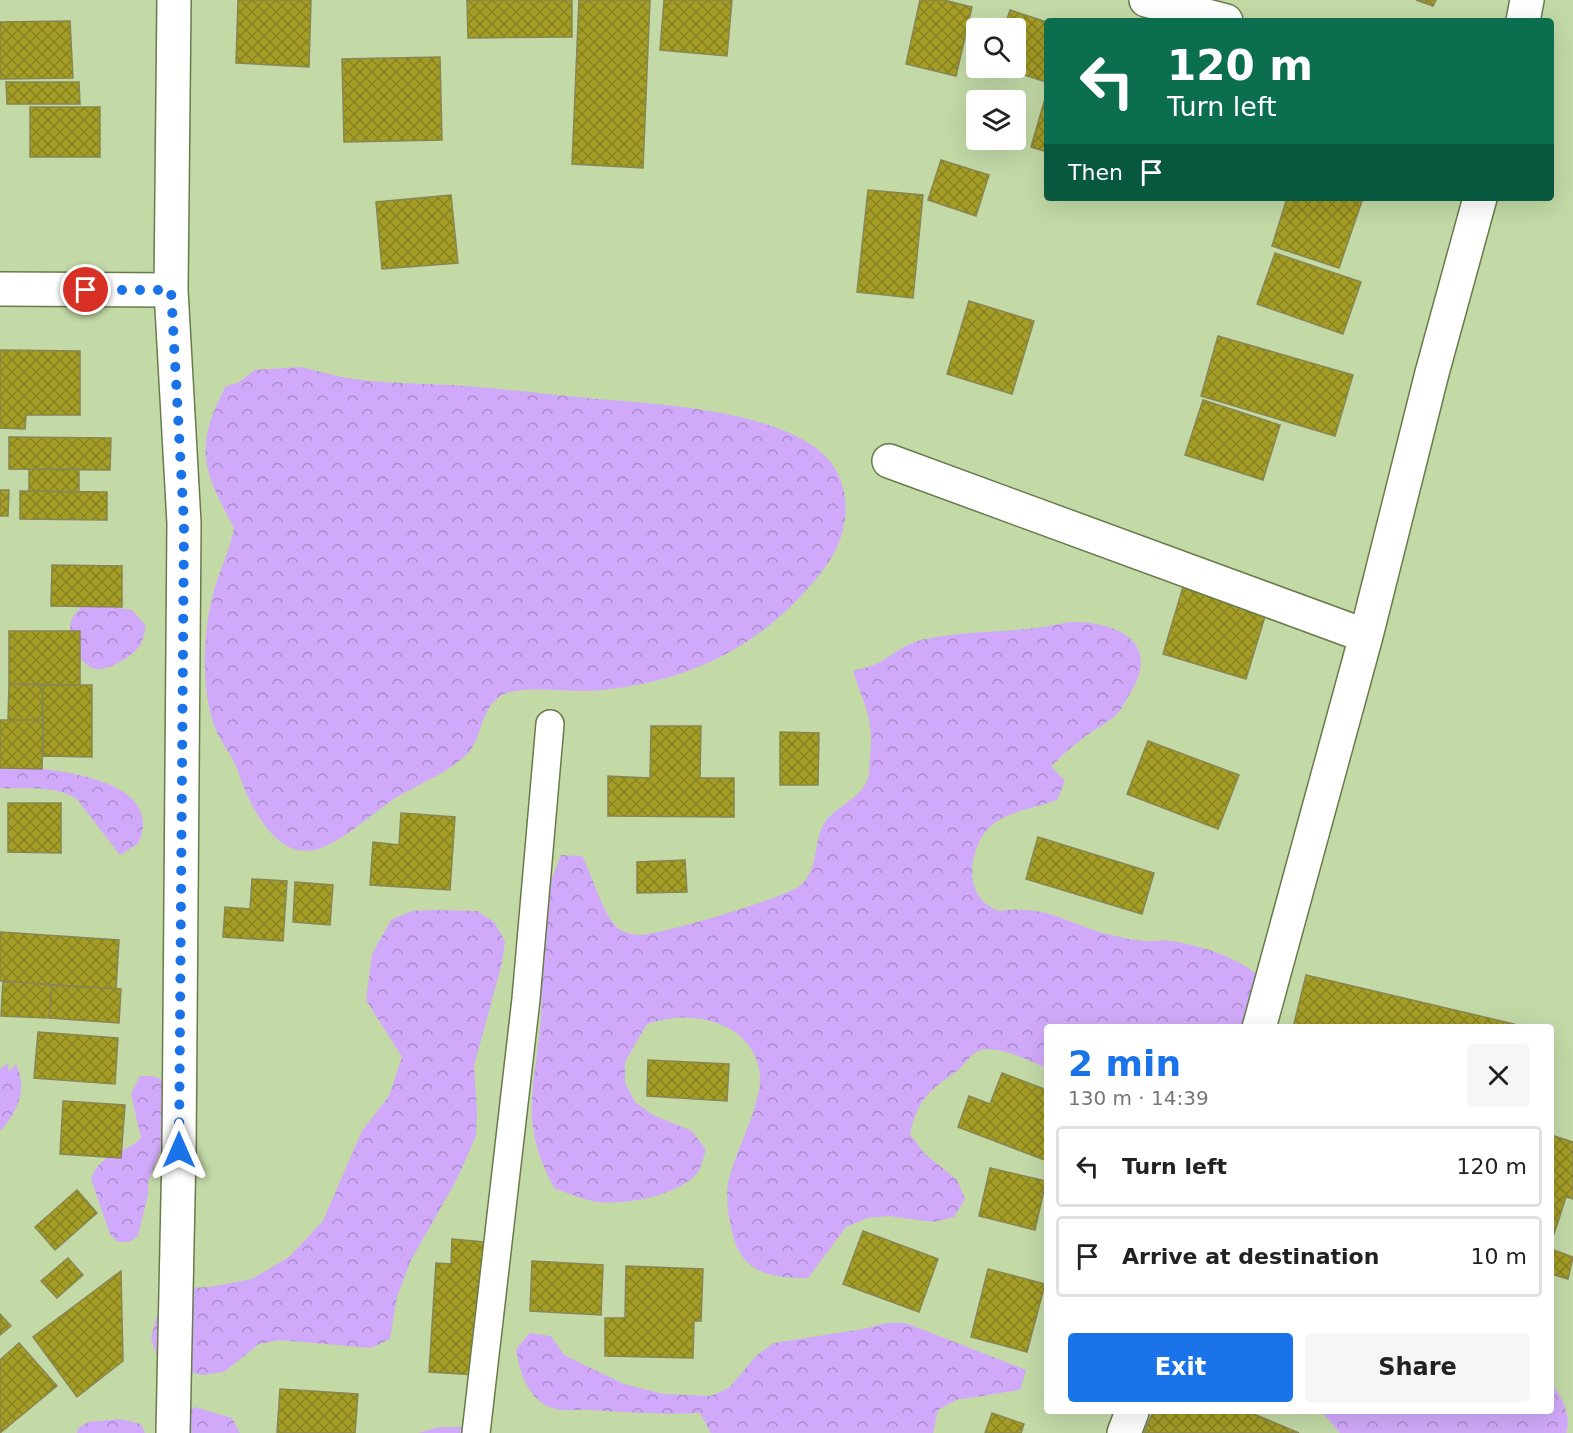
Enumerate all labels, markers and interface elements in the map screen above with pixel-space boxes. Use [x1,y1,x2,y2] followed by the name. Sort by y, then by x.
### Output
[966,18,1026,150] map controls
[966,18,1026,78] button: search
[1167,41,1313,90] text: 120 m
[1068,42,1146,120] icon: left
[966,90,1026,150] button: layers
[1167,91,1277,122] text: Turn left
[1135,156,1168,189] icon: arrive
[1068,160,1123,185] text: Then
[60,264,111,315] pin
[69,273,102,306] icon: arrive
[1068,1043,1181,1084] text: 2 min
[1467,1044,1530,1107] button: close
[1068,1086,1209,1110] text: 130 m · 14:39
[147,1118,211,1182] position arrow
[1071,1150,1104,1183] icon: left
[1122,1154,1227,1179] text: Turn left
[1457,1154,1527,1179] text: 120 m
[1071,1240,1104,1273] icon: arrive
[1122,1244,1379,1269] text: Arrive at destination
[1471,1244,1527,1269] text: 10 m
[1068,1333,1293,1402] button: Exit
[1305,1333,1530,1402] button: Share

